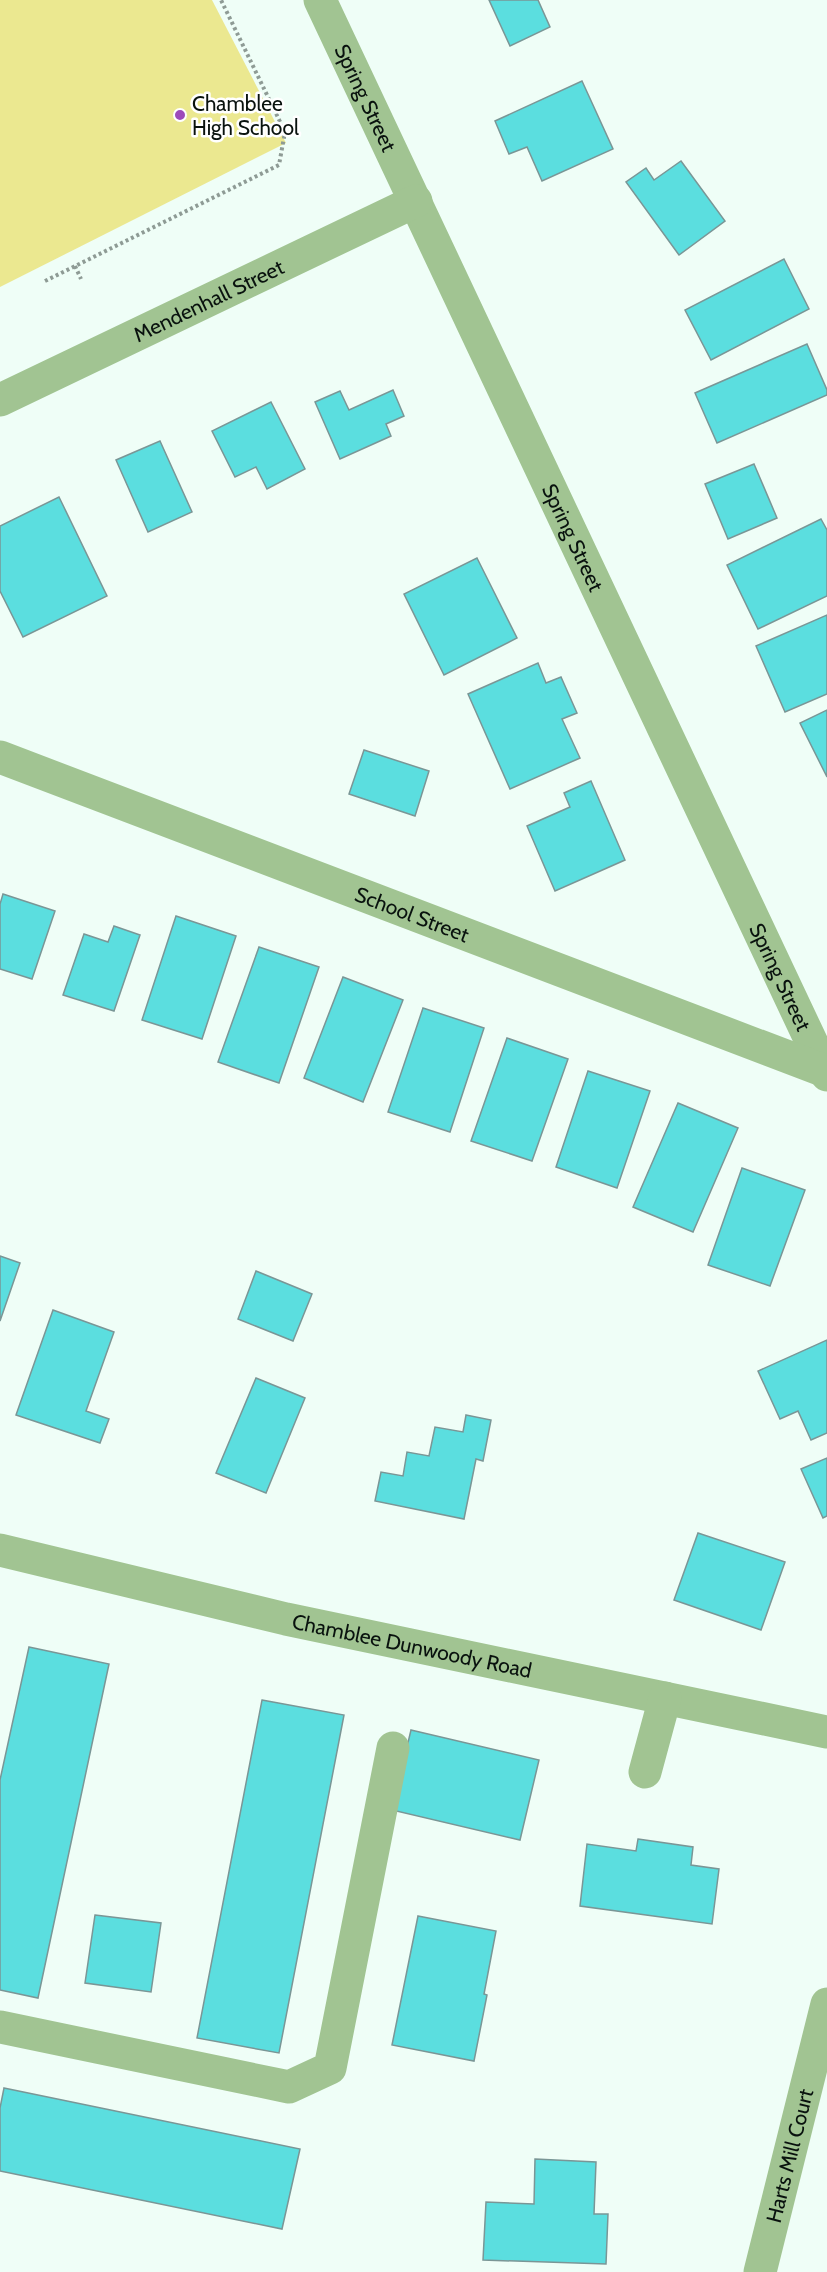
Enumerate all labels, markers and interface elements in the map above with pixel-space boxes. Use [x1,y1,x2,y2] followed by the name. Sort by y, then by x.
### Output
[330,40,402,155] street label: Spring Street
[192,91,299,140] place label: Chamblee High School
[173,108,187,122] marker: Chamblee High School
[129,254,288,347] street label: Mendenhall Street
[537,479,609,595] street label: Spring Street
[352,881,473,947] street label: School Street
[745,919,817,1035] street label: Spring Street
[290,1608,534,1683] street label: Chamblee Dunwoody Road
[760,2086,818,2225] street label: Harts Mill Court

